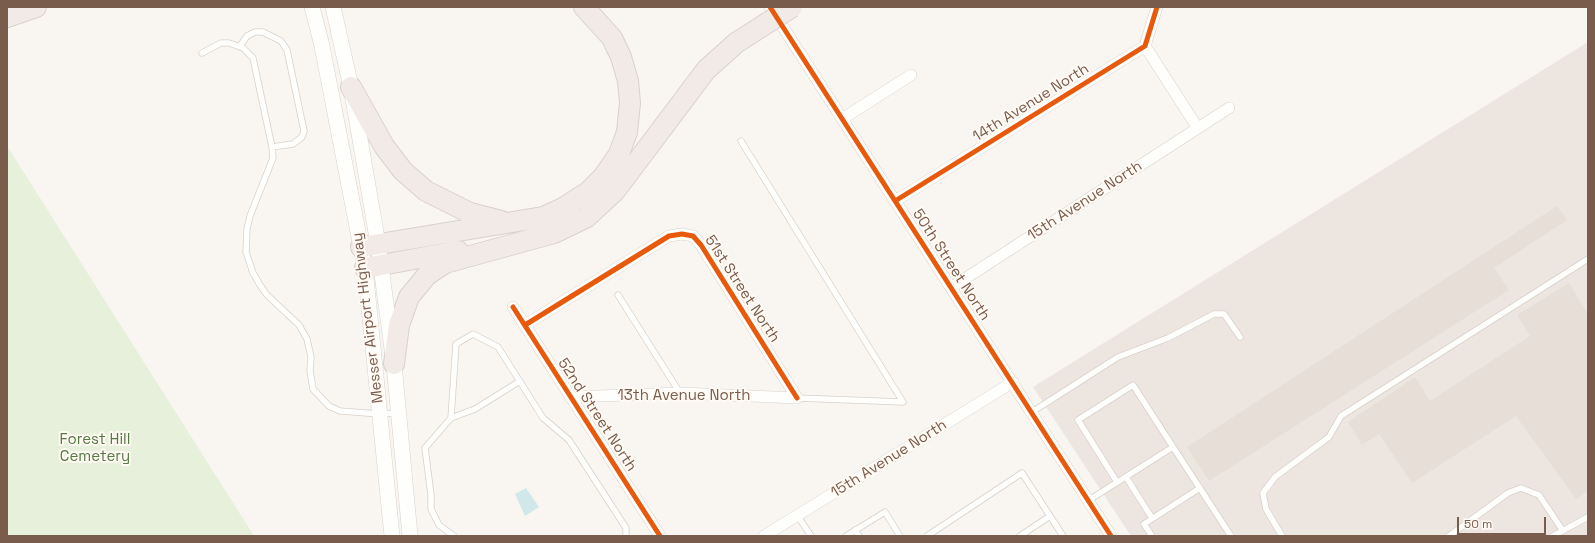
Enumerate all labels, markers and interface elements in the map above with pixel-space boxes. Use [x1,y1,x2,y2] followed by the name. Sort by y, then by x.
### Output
[970,60,1092,146] street label: 14th Avenue North
[1024,157,1146,245] street label: 15th Avenue North
[908,206,994,324] street label: 50th Street North
[349,232,387,404] street label: Messer Airport Highway
[701,232,783,346] street label: 51st Street North
[554,355,640,475] street label: 52nd Street North
[617,387,751,405] street label: 13th Avenue North
[828,416,950,502] street label: 15th Avenue North
[60,431,130,466] park label: Forest Hill Cemetery
[1459,509,1548,535] scale bar
[1464,516,1492,532] text: 50 m

